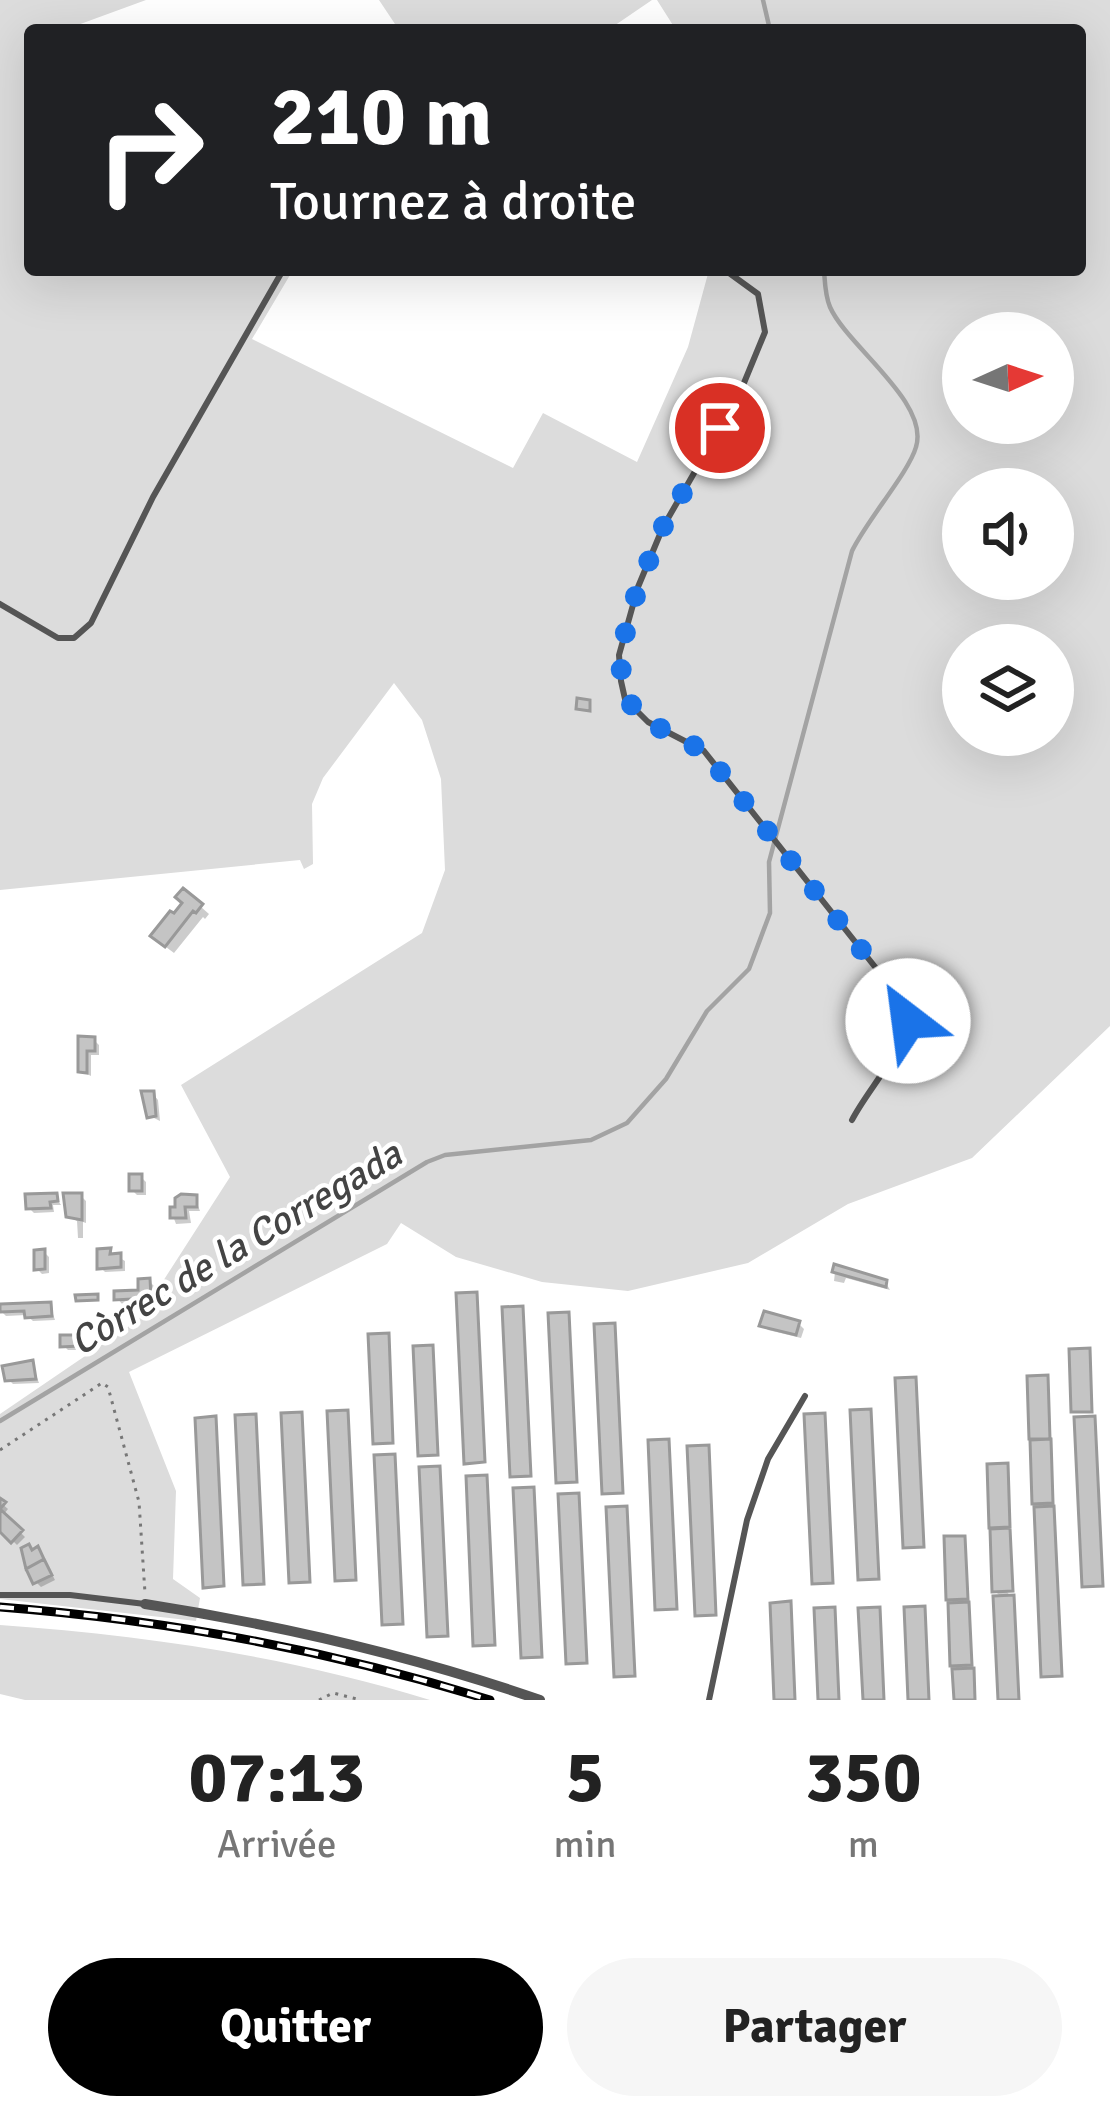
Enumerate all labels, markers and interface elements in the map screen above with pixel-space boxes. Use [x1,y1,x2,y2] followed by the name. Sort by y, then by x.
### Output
[270,65,492,169] text: 210 m
[72,72,228,228] icon: right
[270,168,637,235] text: Tournez à droite
[942,312,1074,444] north arrow
[942,312,1074,756] map controls
[669,377,771,479] pin
[687,395,753,461] icon: arrive
[942,468,1074,600] button: sound
[942,624,1074,756] button: layers
[845,958,971,1084] position arrow
[61,1129,411,1366] water label: Còrrec de la Corregada
[188,1733,365,1822] text: 07:13
[566,1733,604,1822] text: 5
[805,1733,922,1822] text: 350
[217,1820,337,1868] text: Arrivée
[554,1820,617,1868] text: min
[848,1820,879,1868] text: m
[48,1958,543,2096] button: Quitter
[567,1958,1062,2096] button: Partager

